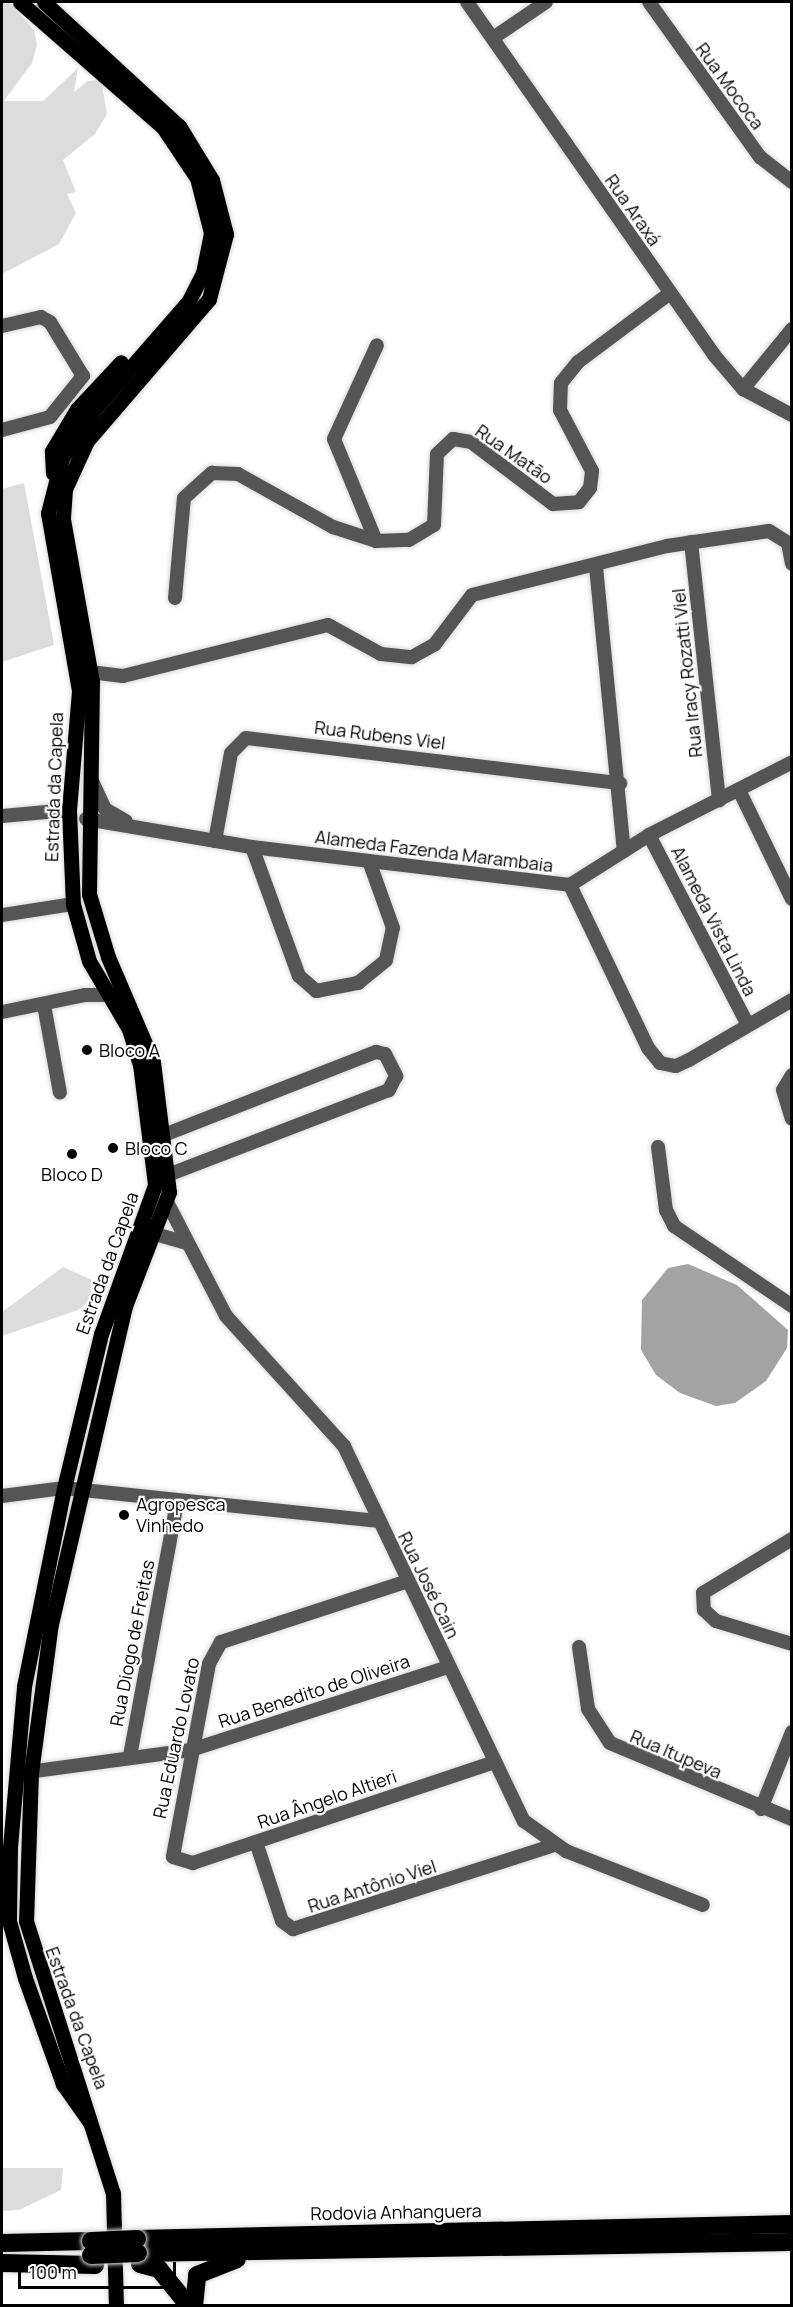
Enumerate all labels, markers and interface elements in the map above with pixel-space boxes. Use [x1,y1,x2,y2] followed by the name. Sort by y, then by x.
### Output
[691,39,769,133] street label: Rua Mococa
[601,170,665,250] street label: Rua Araxá
[472,420,556,488] street label: Rua Matão
[667,587,707,759] street label: Rua Iracy Rozatti Viel
[41,712,67,862] street label: Estrada da Capela
[313,716,447,754] street label: Rua Rubens Viel
[314,826,554,876] street label: Alameda Fazenda Marambaia
[667,842,761,1000] street label: Alameda Vista Linda
[99,1039,160,1061] place label: Bloco A
[80,1043,94,1057] marker: Bloco A
[125,1137,188,1159] place label: Bloco C
[106,1141,120,1155] marker: Bloco C
[65,1147,79,1161] marker: Bloco D
[41,1163,103,1185] place label: Bloco D
[71,1189,143,1337] street label: Estrada da Capela
[136,1494,226,1537] place label: Agropesca Vinhedo
[117,1508,131,1522] marker: Agropesca Vinhedo
[394,1528,464,1642] street label: Rua José Cain
[105,1558,159,1728] street label: Rua Diogo de Freitas
[216,1650,412,1732] street label: Rua Benedito de Oliveira
[148,1656,204,1820] street label: Rua Eduardo Lovato
[627,1725,725,1783] street label: Rua Itupeva
[255,1765,399,1833] street label: Rua Ângelo Altieri
[305,1855,439,1917] street label: Rua Antônio Viel
[41,1944,113,2092] street label: Estrada da Capela
[310,2200,482,2224] street label: Rodovia Anhanguera
[21,2250,178,2288] scale bar
[29,2260,77,2284] text: 100 m

